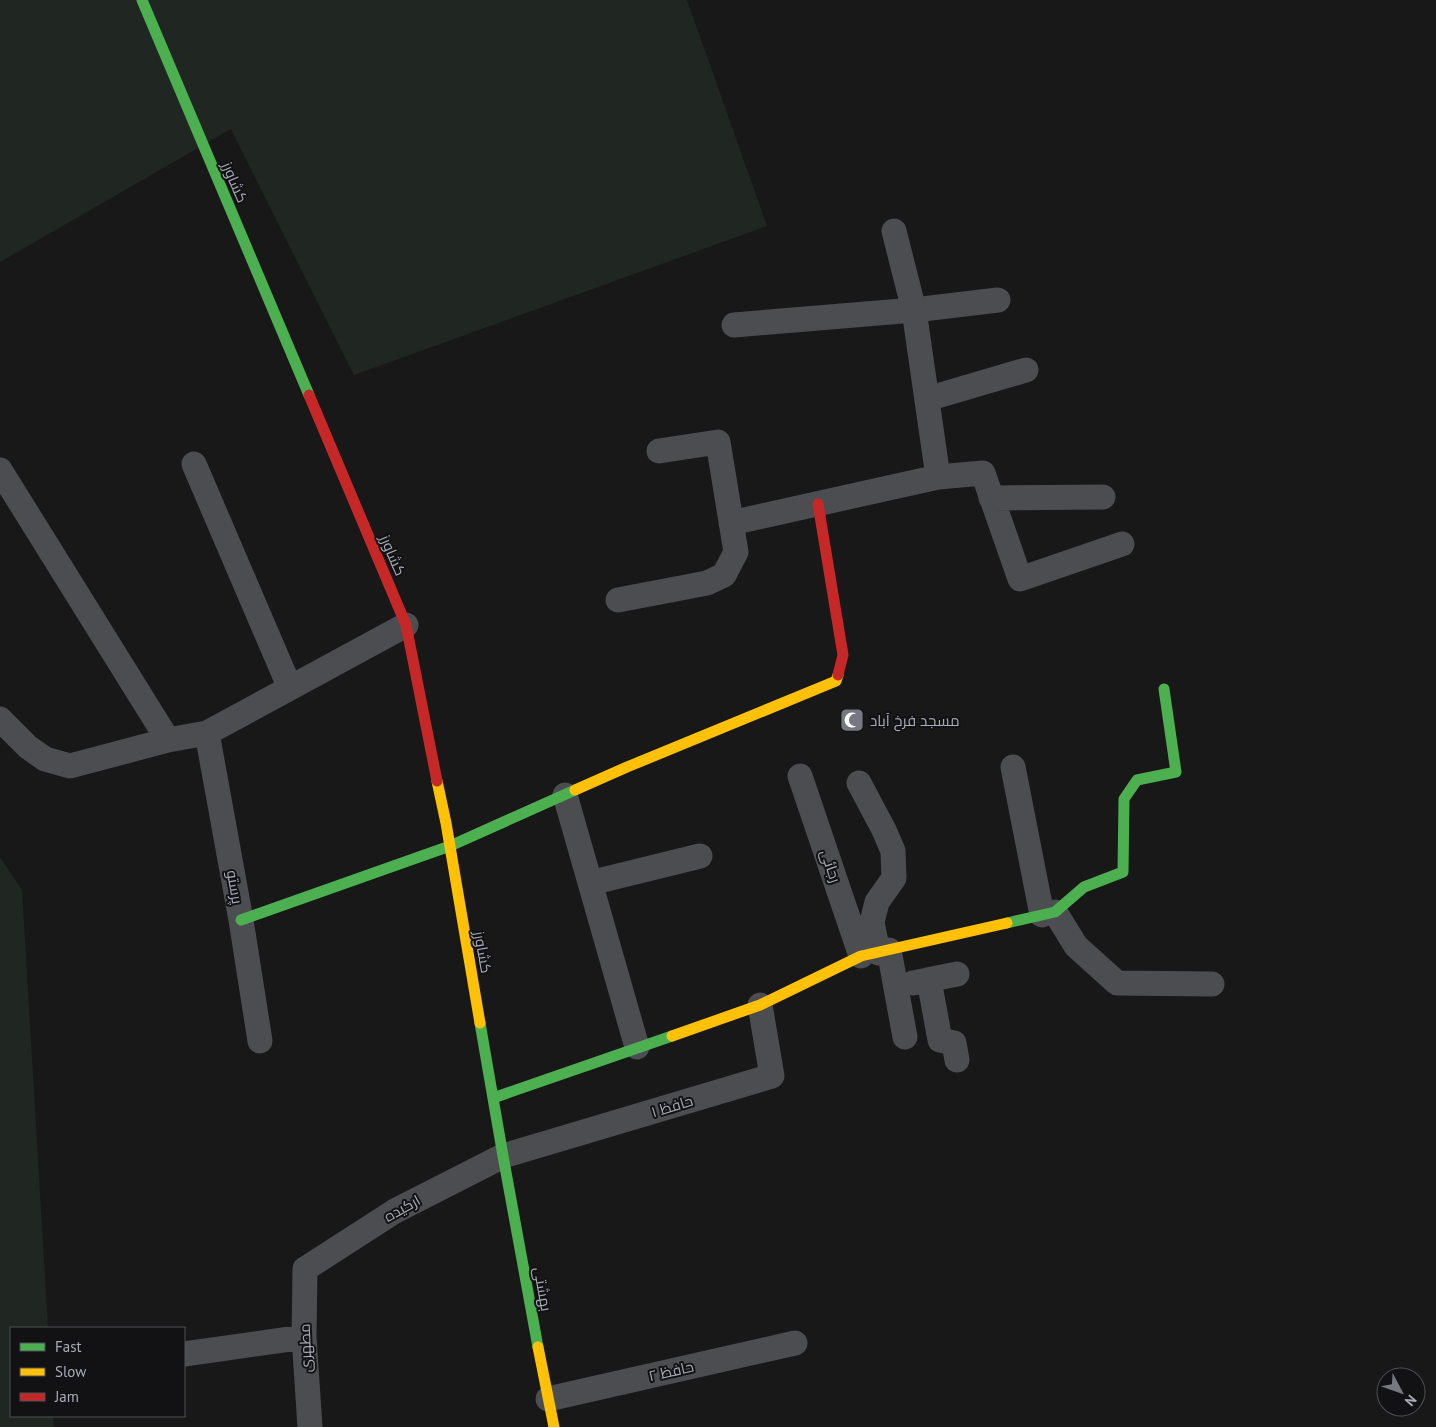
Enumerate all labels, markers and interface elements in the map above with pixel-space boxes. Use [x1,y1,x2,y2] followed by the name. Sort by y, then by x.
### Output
[218,158,252,205] street label: کشاورز
[376,531,410,578] street label: کشاورز
[839,707,865,733] mosque icon: مسجد فرخ آباد
[870,711,960,732] place label: مسجد فرخ آباد
[816,847,846,885] street label: رجائی
[222,869,247,906] street label: پرستو
[470,928,496,975] street label: کشاورز
[649,1091,695,1121] street label: حافظ ۱
[381,1190,423,1226] street label: ارکیده
[529,1265,556,1313] street label: بهشتی
[295,1323,316,1373] street label: مطهری
[10,1327,185,1417] legend
[55,1337,82,1356] text: Fast
[647,1357,695,1385] street label: حافظ ۲
[55,1362,86,1381] text: Slow
[1376,1367,1426,1417] north arrow
[54,1387,79,1406] text: Jam
[1401,1391,1421,1410] text: N

